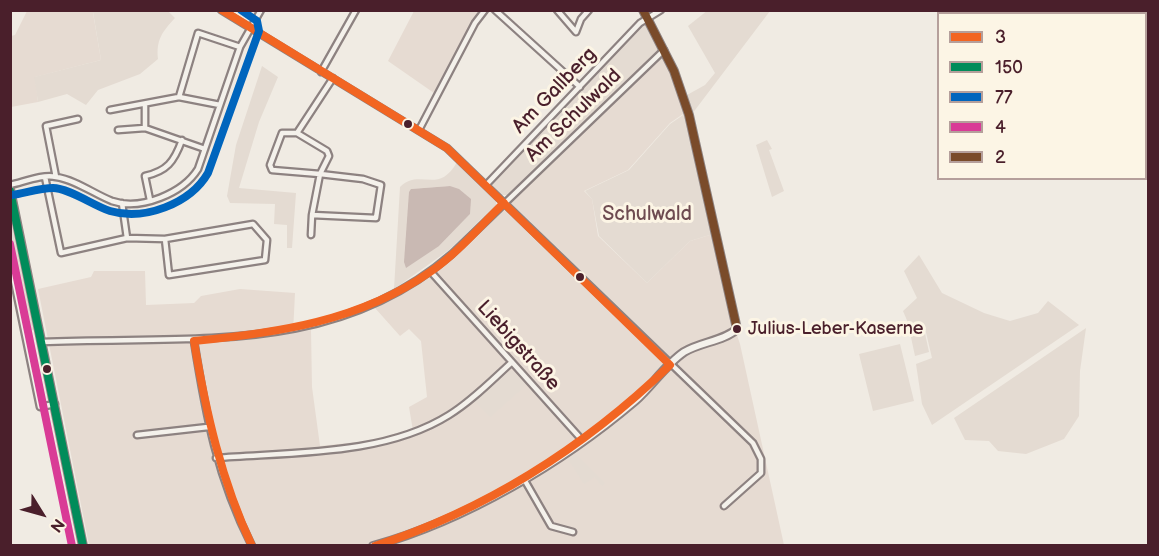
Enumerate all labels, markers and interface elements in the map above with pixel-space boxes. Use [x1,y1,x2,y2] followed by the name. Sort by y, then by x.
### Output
[937,12,1147,180] legend
[995,27,1006,48] text: 3
[508,43,602,139] street label: Am Gallberg
[995,57,1023,78] text: 150
[521,64,627,168] street label: Am Schulwald
[995,87,1013,108] text: 77
[995,117,1006,138] text: 4
[402,118,414,130] unlabelled marker
[995,147,1006,168] text: 2
[602,203,692,227] park label: Schulwald
[574,271,586,283] unlabelled marker
[471,296,565,396] street label: Liebigstraße
[748,318,923,340] place label: Julius-Leber-Kaserne
[731,323,743,335] marker: Julius-Leber-Kaserne
[41,363,53,375] unlabelled marker
[12,484,72,544] north arrow
[46,515,68,536] text: N

